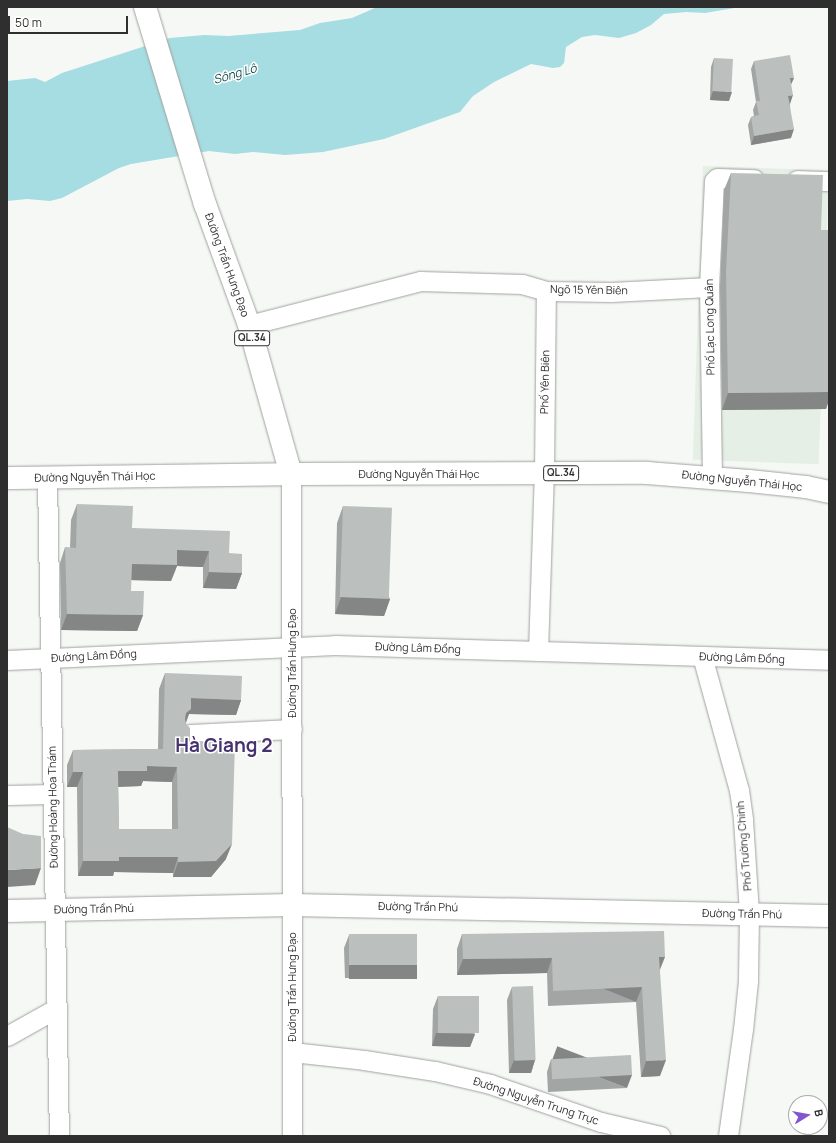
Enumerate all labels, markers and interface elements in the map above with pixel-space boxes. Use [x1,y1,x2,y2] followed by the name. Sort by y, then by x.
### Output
[10,8,130,34] scale bar
[15,14,42,31] text: 50 m
[212,61,258,87] water label: Sông Lô
[202,211,252,319] street label: Đường Trần Hưng Đạo
[703,279,717,375] street label: Phố Lạc Long Quân
[550,283,628,297] street label: Ngõ 15 Yên Biên
[234,330,270,346] road number: QL.34
[538,350,552,414] street label: Phố Yên Biên
[543,465,579,481] road number: QL.34
[358,467,480,481] street label: Đường Nguyễn Thái Học
[681,468,803,494] street label: Đường Nguyễn Thái Học
[34,469,156,485] street label: Đường Nguyễn Thái Học
[285,608,299,718] street label: Đường Trần Hưng Đạo
[375,640,461,656] street label: Đường Lâm Đồng
[51,647,137,665] street label: Đường Lâm Đồng
[699,650,785,666] street label: Đường Lâm Đồng
[175,735,273,757] district label: Hà Giang 2
[45,746,61,868] street label: Đường Hoàng Hoa Thám
[733,800,755,892] street label: Phố Trường Chinh
[378,900,458,914] street label: Đường Trần Phú
[54,902,134,916] street label: Đường Trần Phú
[702,907,782,921] street label: Đường Trần Phú
[285,932,299,1042] street label: Đường Trần Hưng Đạo
[472,1074,600,1128] street label: Đường Nguyễn Trung Trực
[788,1095,828,1135] north arrow
[811,1108,827,1118] text: B

